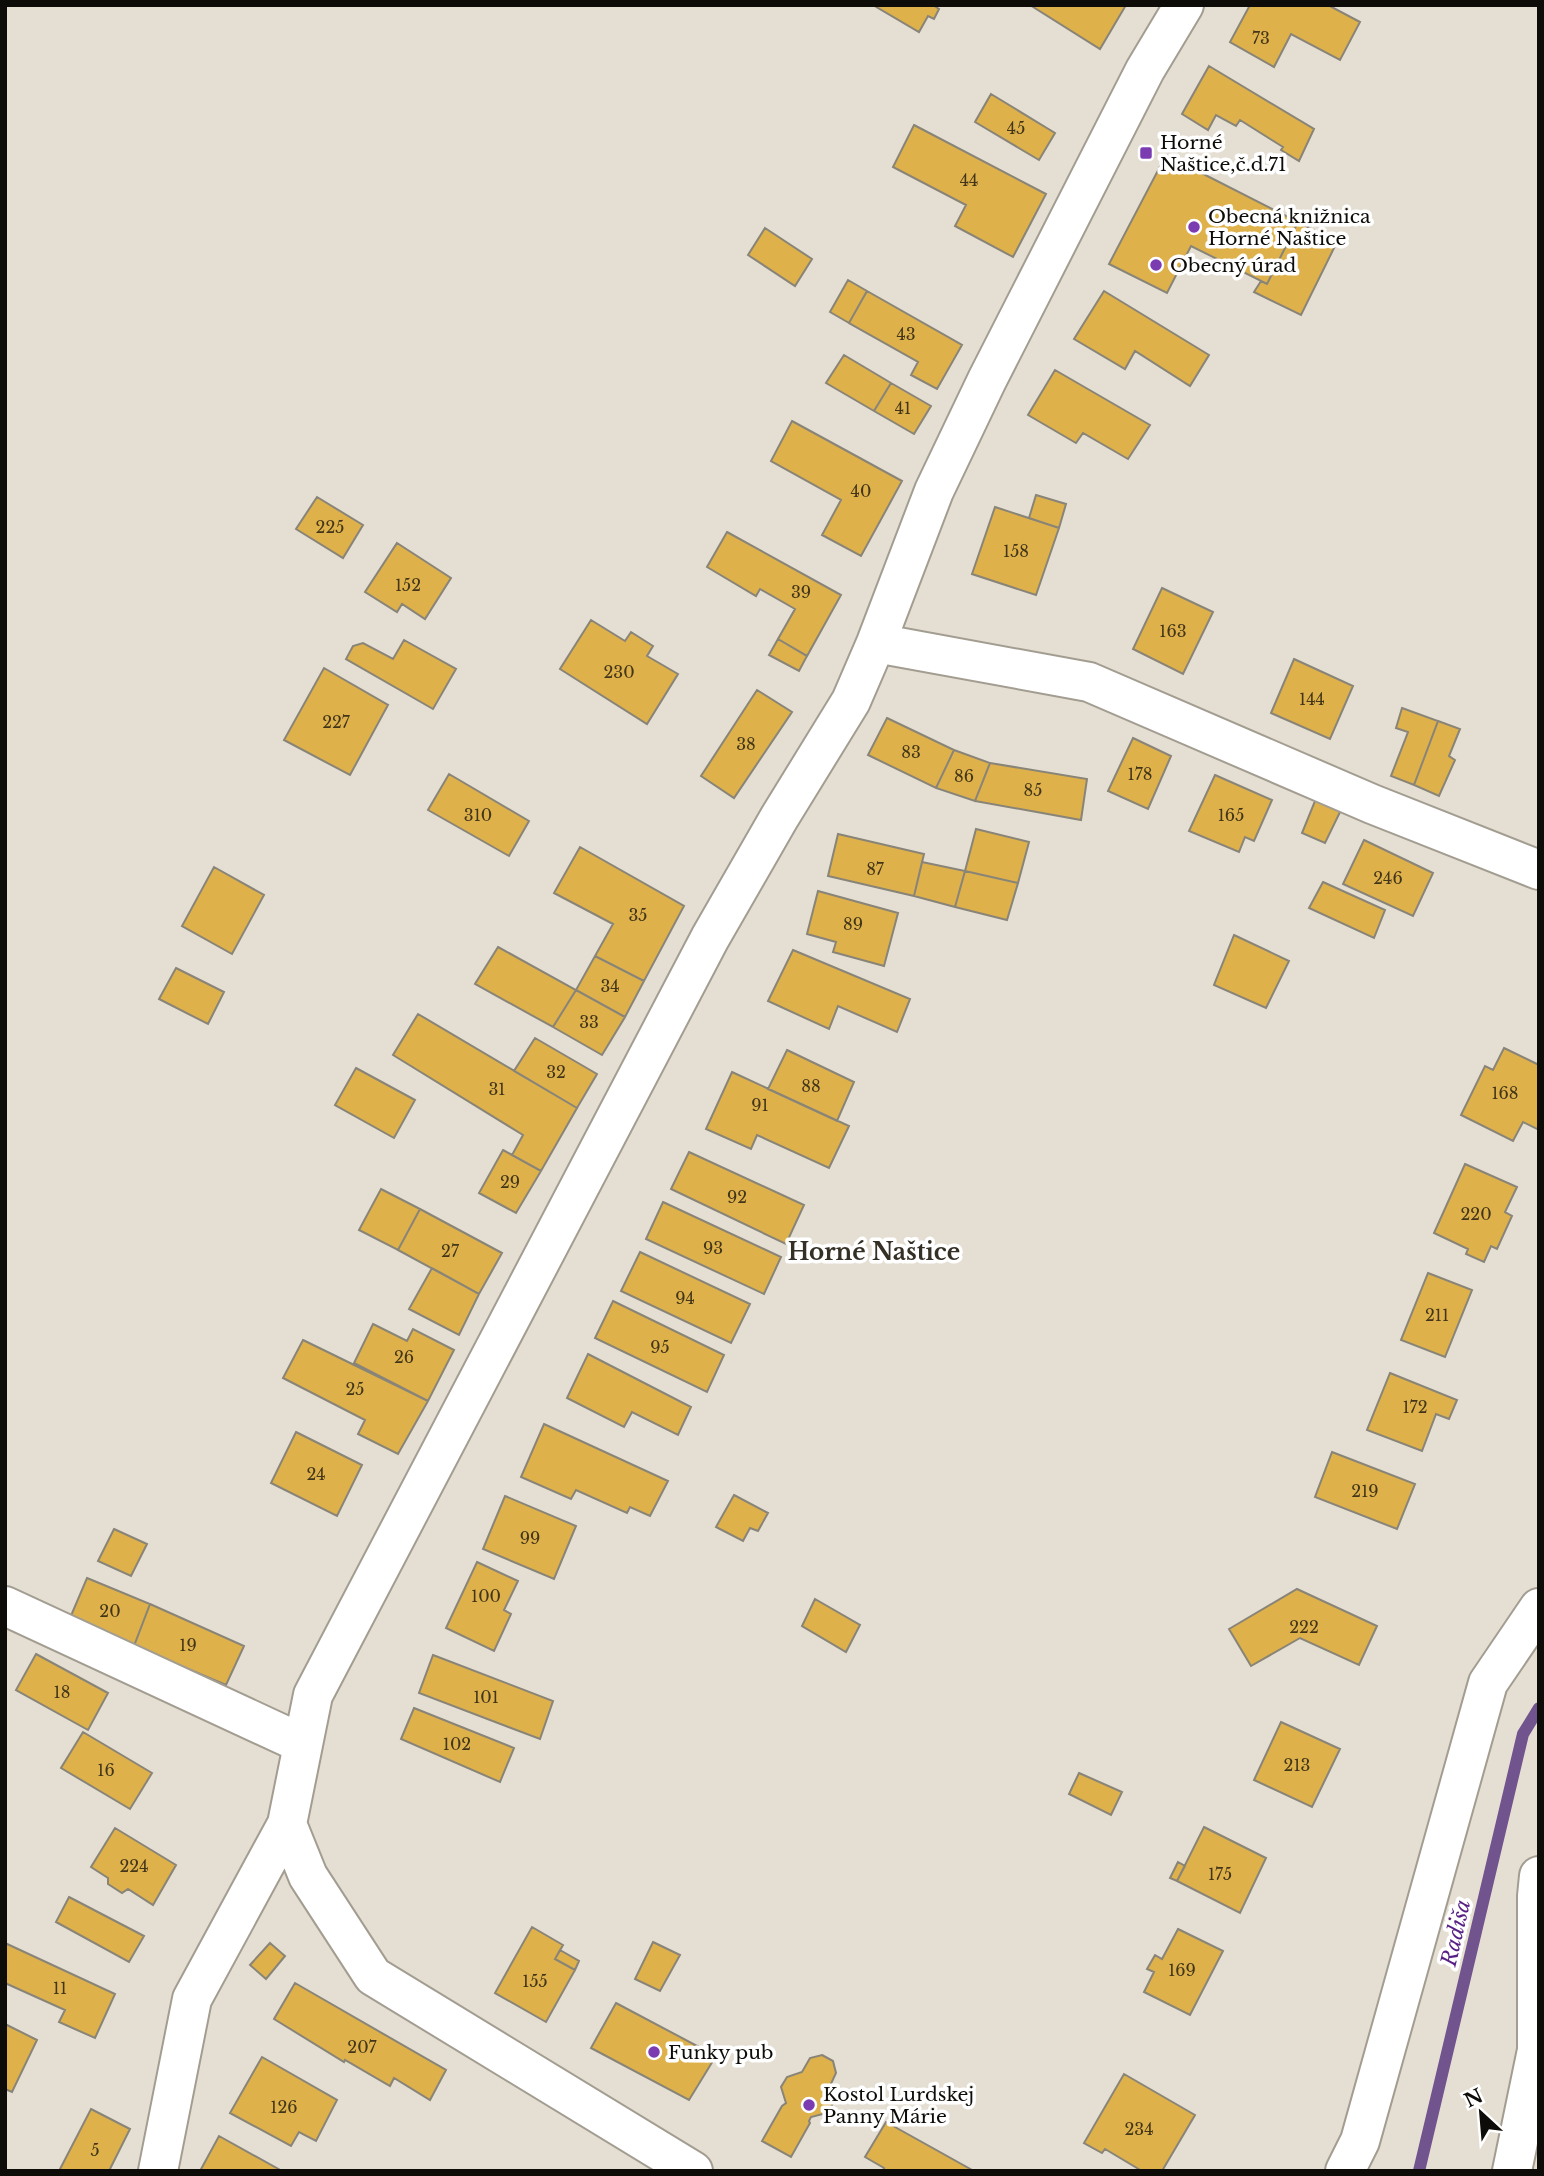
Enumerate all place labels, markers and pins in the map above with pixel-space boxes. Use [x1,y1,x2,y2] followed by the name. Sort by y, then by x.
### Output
[1160,131,1286,176] place label: Horné Naštice,č.d.71
[1138,145,1154,161] marker: Horné Naštice,č.d.71
[1208,205,1371,250] place label: Obecná knižnica Horné Naštice
[1186,219,1202,235] marker: Obecná knižnica Horné Naštice
[1170,254,1297,277] place label: Obecný úrad
[1148,257,1164,273] marker: Obecný úrad
[668,2041,773,2064] place label: Funky pub
[646,2044,662,2060] marker: Funky pub
[823,2083,974,2128] place label: Kostol Lurdskej Panny Márie
[801,2097,817,2113] marker: Kostol Lurdskej Panny Márie

